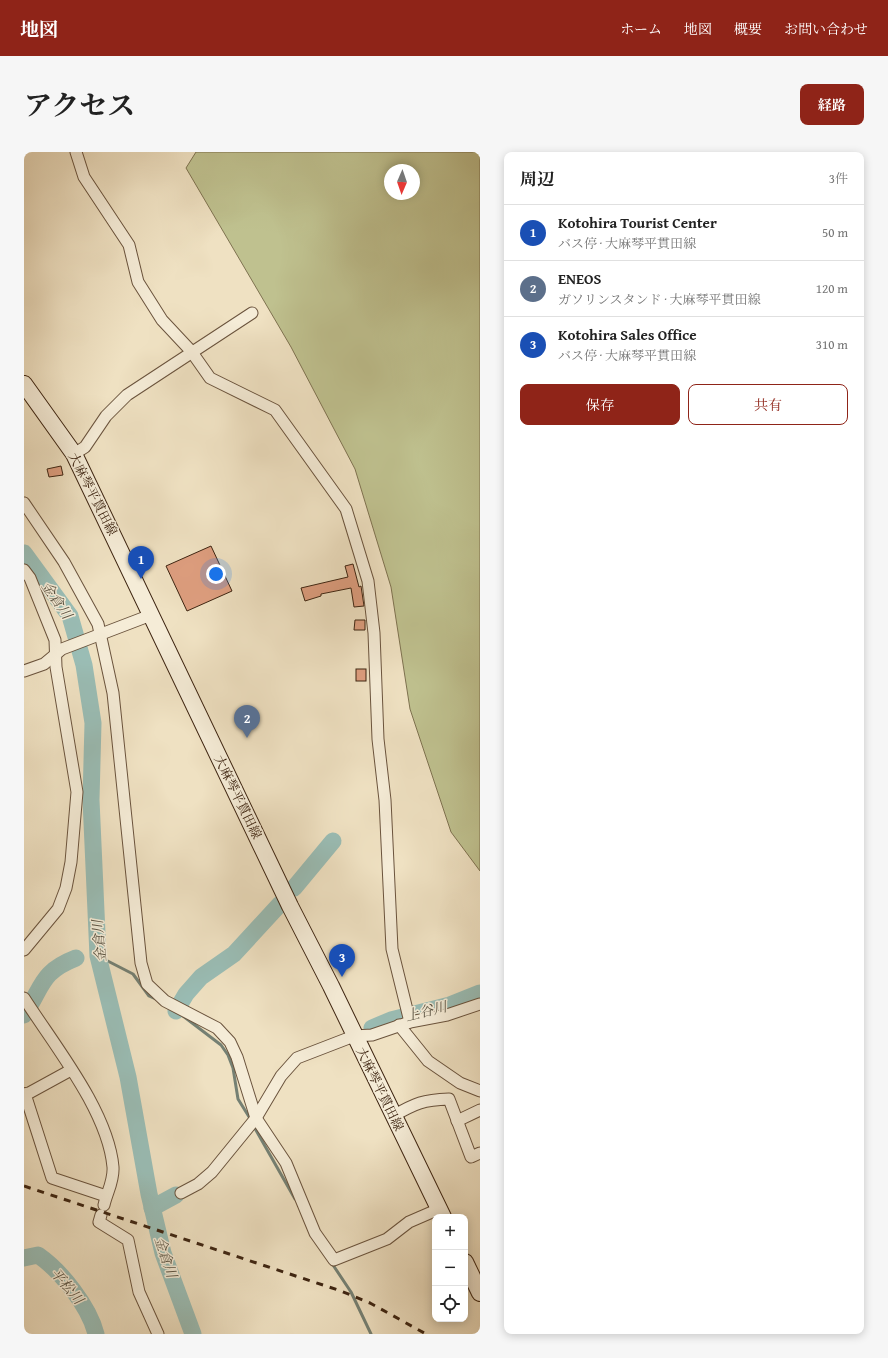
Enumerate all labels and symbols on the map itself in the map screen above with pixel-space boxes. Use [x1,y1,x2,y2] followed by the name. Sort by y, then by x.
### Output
[384,164,420,200] north arrow
[64,449,122,539] street label: 大麻琴平貫田線
[128,546,154,579] pin: 1
[206,564,226,584] your location
[37,577,78,625] water label: 金倉川
[234,705,260,738] pin: 2
[210,752,266,842] street label: 大麻琴平貫田線
[87,917,111,963] water label: 金倉川
[329,944,355,977] pin: 3
[403,996,451,1026] water label: 上谷川
[352,1044,408,1134] street label: 大麻琴平貫田線
[150,1234,183,1282] water label: 金倉川
[46,1263,89,1310] water label: 平松川

